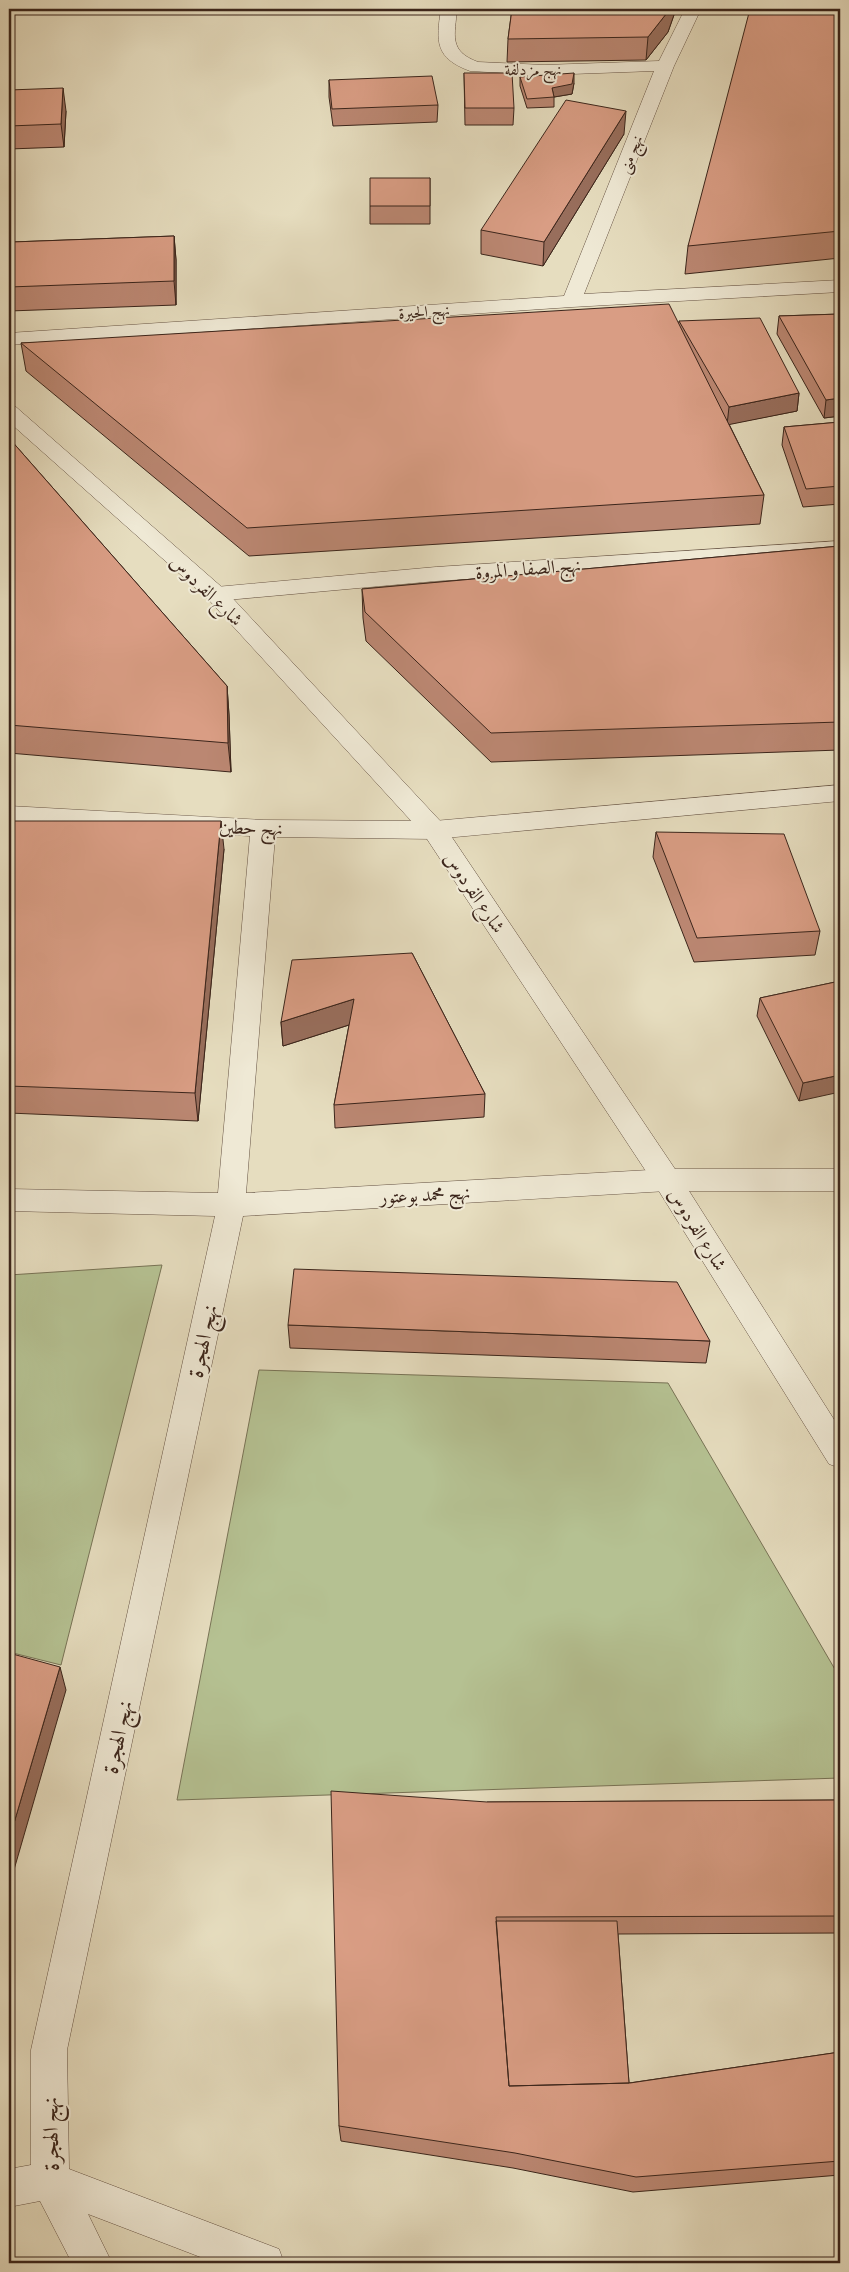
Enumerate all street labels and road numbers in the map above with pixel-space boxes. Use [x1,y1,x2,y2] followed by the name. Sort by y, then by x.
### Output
[504,59,562,84] street label: نهج مزدلفة
[613,132,651,178] street label: نهج منى
[398,299,451,328] street label: نهج الحيرة
[162,549,249,634] street label: شارع الفردوس
[474,552,582,590] street label: نهج الصفا و المروة
[219,814,283,846] street label: نهج حطين
[436,847,511,939] street label: شارع الفردوس
[377,1180,471,1214] street label: نهج محمد بوعتور
[660,1183,733,1277] street label: شارع الفردوس
[181,1302,229,1381] street label: نهج الهجرة
[96,1698,144,1777] street label: نهج الهجرة
[35,2097,71,2171] street label: نهج الهجرة

